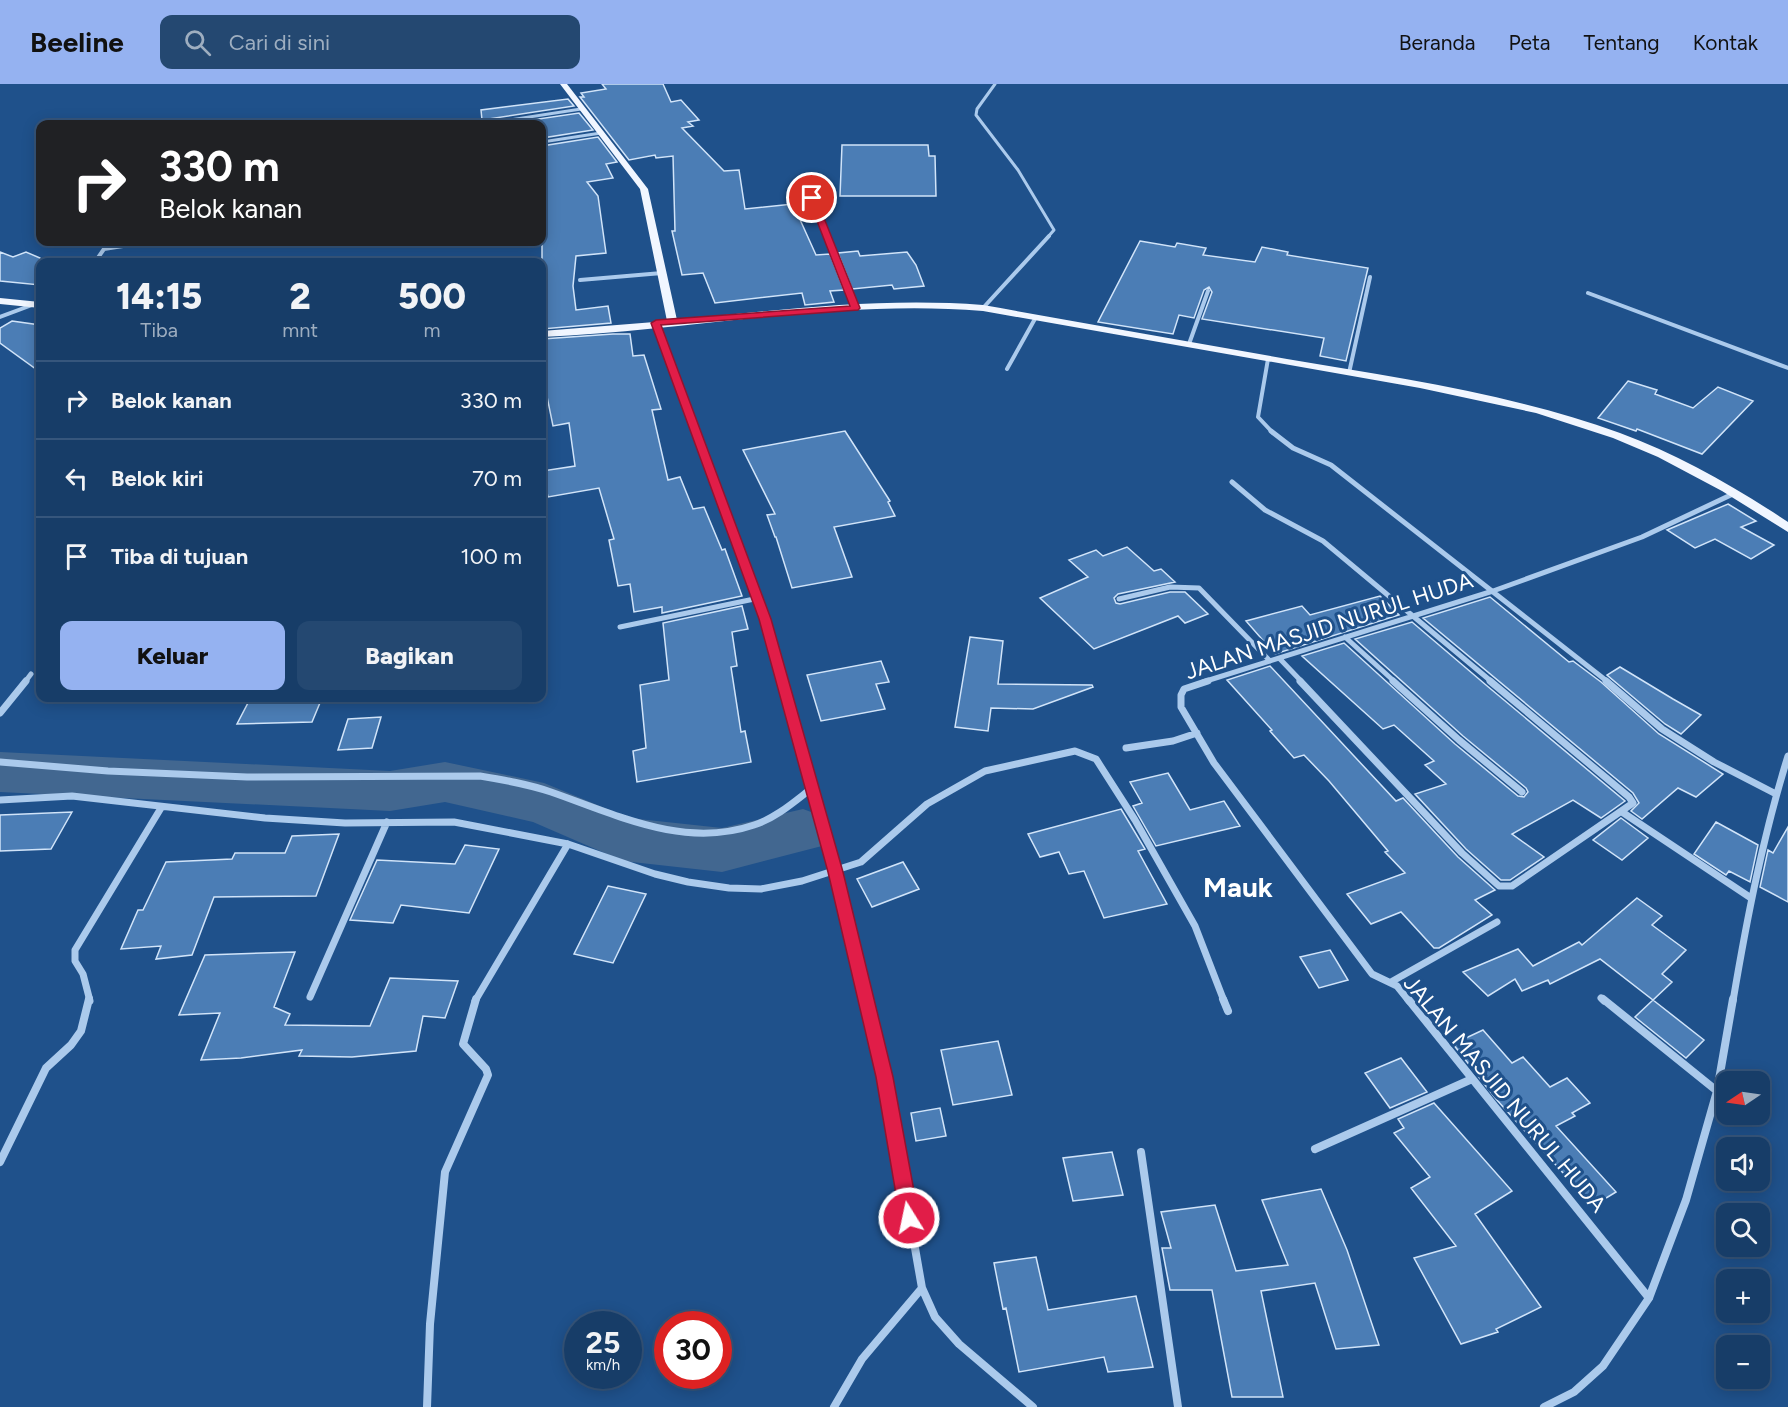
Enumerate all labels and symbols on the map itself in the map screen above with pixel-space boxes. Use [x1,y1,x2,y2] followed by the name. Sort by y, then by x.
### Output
[786,172,837,223] pin
[1182,567,1476,685] street label: JALAN MASJID NURUL HUDA
[1203,870,1273,904] district label: Mauk
[1398,970,1612,1218] street label: JALAN MASJID NURUL HUDA
[1716,1071,1770,1125] north arrow
[877,1186,941,1250] position arrow
[654,1311,732,1389] speed limit sign: 30

